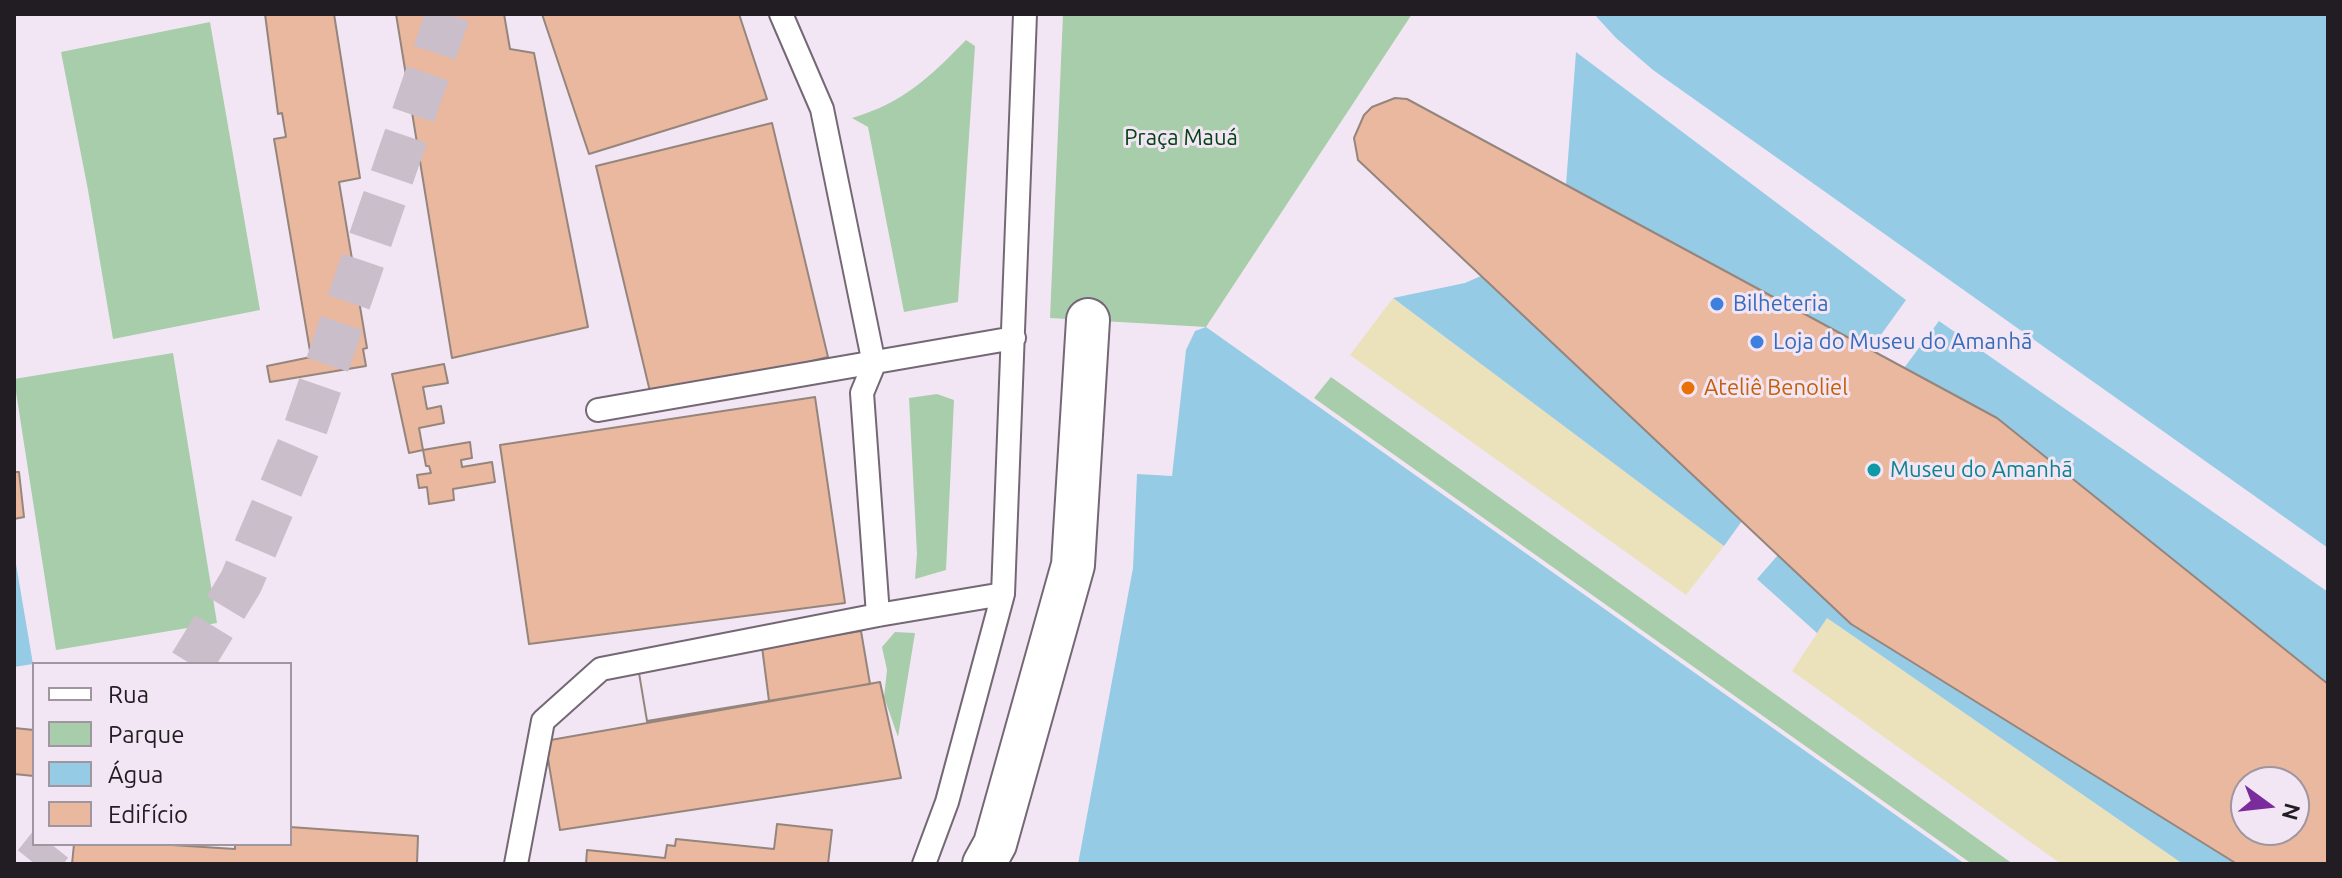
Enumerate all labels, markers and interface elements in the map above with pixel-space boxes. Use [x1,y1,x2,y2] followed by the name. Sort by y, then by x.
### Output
[1124,125,1238,151] park label: Praça Mauá
[1733,291,1829,317] place label: Bilheteria
[1708,295,1726,313] marker: Bilheteria
[1773,329,2032,355] place label: Loja do Museu do Amanhã
[1748,333,1766,351] marker: Loja do Museu do Amanhã
[1704,375,1848,401] place label: Ateliê Benoliel
[1679,379,1697,397] marker: Ateliê Benoliel
[1890,457,2073,483] place label: Museu do Amanhã
[1865,461,1883,479] marker: Museu do Amanhã
[32,662,292,846] legend
[108,681,149,708] text: Rua
[108,721,185,748] text: Parque
[108,761,163,788] text: Água
[2230,766,2310,846] north arrow
[108,801,188,828] text: Edifício
[2278,801,2306,823] text: N

